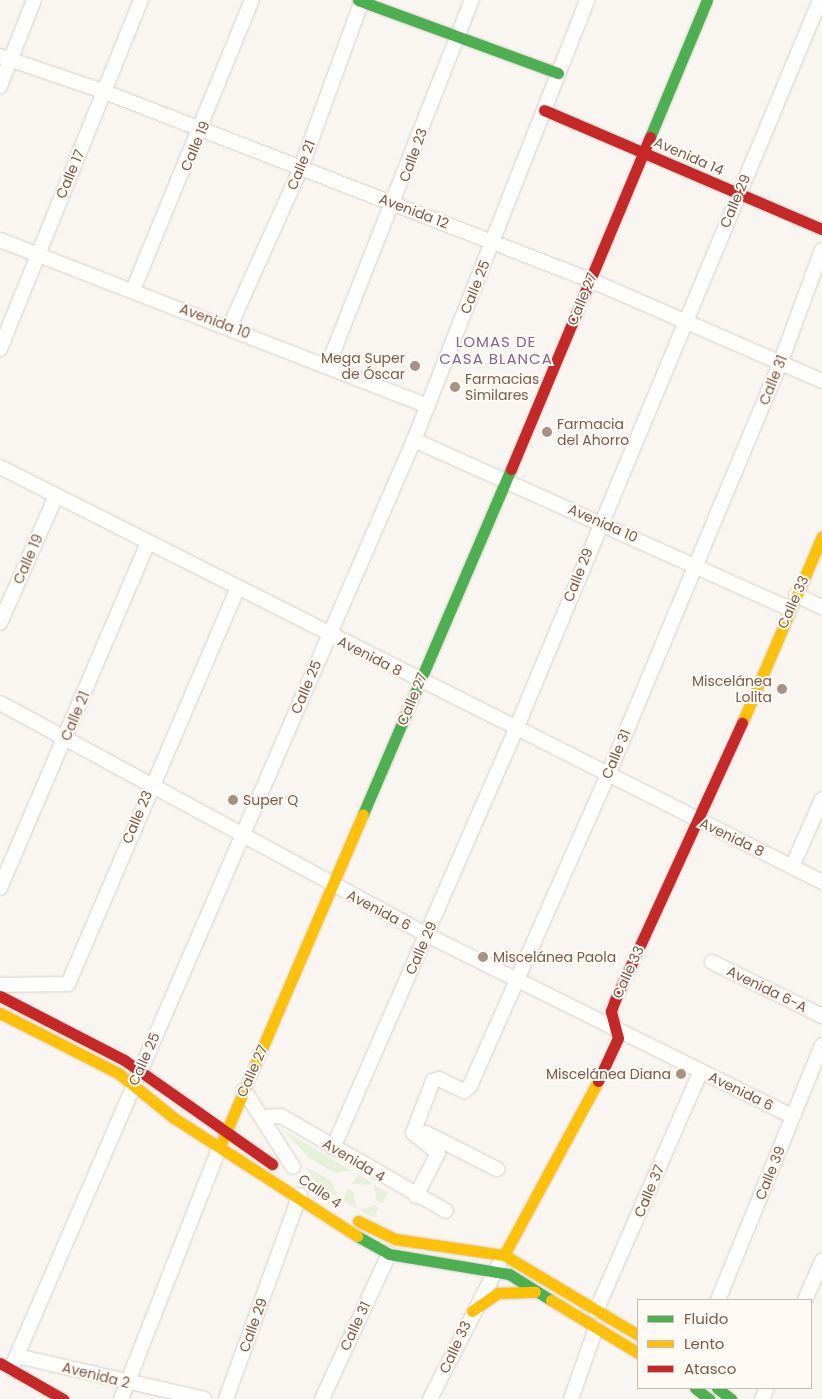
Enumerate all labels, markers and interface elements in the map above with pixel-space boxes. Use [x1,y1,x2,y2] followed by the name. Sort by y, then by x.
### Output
[177,118,213,174] street label: Calle 19
[396,126,430,184] street label: Calle 23
[652,133,726,179] street label: Avenida 14
[283,138,319,192] street label: Calle 21
[52,147,88,201] street label: Calle 17
[716,172,754,230] street label: Calle 29
[377,190,451,232] street label: Avenida 12
[457,258,493,316] street label: Calle 25
[563,270,601,328] street label: Calle 27
[177,300,253,342] street label: Avenida 10
[438,332,554,367] district label: LOMAS DE CASA BLANCA
[321,350,405,382] place label: Mega Super de Óscar
[755,353,791,407] street label: Calle 31
[409,360,421,372] marker: Mega Super de Óscar
[465,371,539,404] place label: Farmacias Similares
[449,381,461,393] marker: Farmacias Similares
[557,416,629,448] place label: Farmacia del Ahorro
[541,426,553,438] marker: Farmacia del Ahorro
[566,500,640,546] street label: Avenida 10
[10,531,46,587] street label: Calle 19
[560,546,596,604] street label: Calle 29
[774,573,812,631] street label: Calle 33
[335,633,405,679] street label: Avenida 8
[287,658,325,716] street label: Calle 25
[393,670,431,728] street label: Calle 27
[692,673,772,706] place label: Miscelánea Lolita
[776,683,788,695] marker: Miscelánea Lolita
[57,689,93,743] street label: Calle 21
[598,727,634,781] street label: Calle 31
[118,788,156,846] street label: Calle 23
[243,792,298,808] place label: Super Q
[227,794,239,806] marker: Super Q
[697,814,767,860] street label: Avenida 8
[344,886,414,934] street label: Avenida 6
[402,919,440,977] street label: Calle 29
[609,943,647,1001] street label: Calle 33
[493,949,616,965] place label: Miscelánea Paola
[477,951,489,963] marker: Miscelánea Paola
[724,962,810,1016] street label: Avenida 6-A
[125,1030,163,1088] street label: Calle 25
[233,1042,271,1100] street label: Calle 27
[546,1066,671,1082] place label: Miscelánea Diana
[675,1068,687,1080] marker: Miscelánea Diana
[706,1068,776,1114] street label: Avenida 6
[320,1135,388,1185] street label: Avenida 4
[752,1144,788,1202] street label: Calle 39
[630,1162,668,1220] street label: Calle 37
[295,1171,345,1211] street label: Calle 4
[235,1296,271,1354] street label: Calle 29
[336,1299,374,1353] street label: Calle 31
[637,1299,812,1389] legend
[684,1308,728,1329] text: Fluido
[436,1318,474,1376] street label: Calle 33
[684,1333,724,1354] text: Lento
[60,1358,132,1392] street label: Avenida 2
[684,1358,736,1379] text: Atasco

